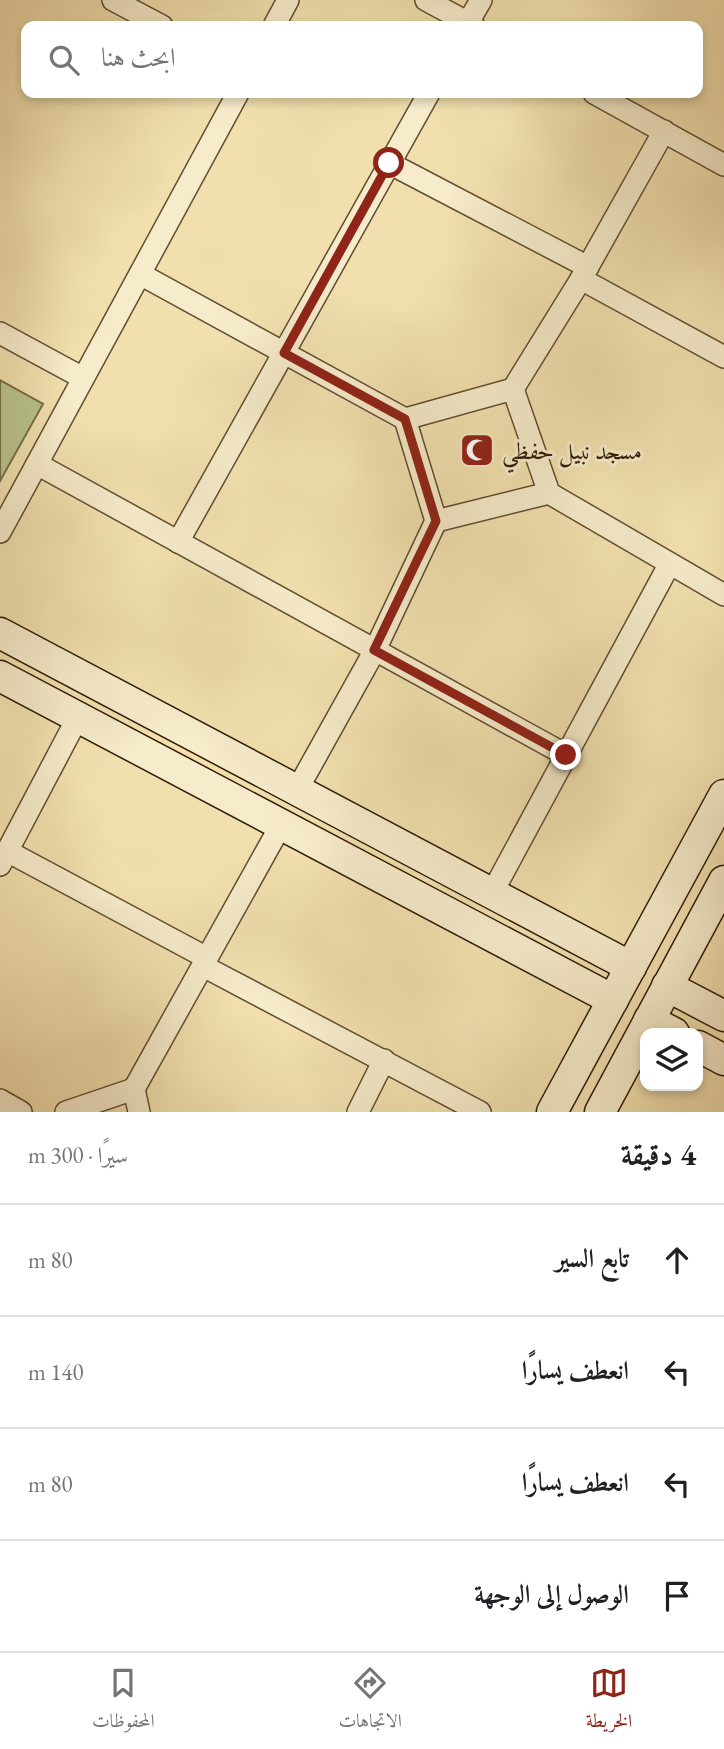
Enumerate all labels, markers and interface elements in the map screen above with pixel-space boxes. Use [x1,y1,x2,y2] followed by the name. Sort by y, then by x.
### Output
[21,21,703,98] search box
[101,40,176,74] text: ابحث هنا
[45,41,83,79] icon: search
[373,147,404,178] route start
[458,431,496,469] mosque icon: مسجد نبيل حفظي
[502,435,642,474] place label: مسجد نبيل حفظي
[550,739,581,770] route end
[640,1028,703,1091] map controls
[640,1028,703,1091] button: layers
[621,1135,696,1174] text: 4 دقيقة
[28,1140,128,1170] text: سيرًا · 300 m
[555,1241,629,1275] text: تابع السير
[658,1241,696,1279] icon: ahead
[28,1245,73,1275] text: 80 m
[522,1353,629,1387] text: انعطف يسارًا
[658,1353,696,1391] icon: left
[28,1357,84,1387] text: 140 m
[522,1465,629,1499] text: انعطف يسارًا
[658,1465,696,1503] icon: left
[28,1469,73,1499] text: 80 m
[474,1577,629,1611] text: الوصول إلى الوجهة
[658,1577,696,1615] icon: arrive
[92,1664,155,1739] tab: المحفوظات
[339,1664,402,1739] tab: الاتجاهات
[586,1664,632,1739] tab: الخريطة

